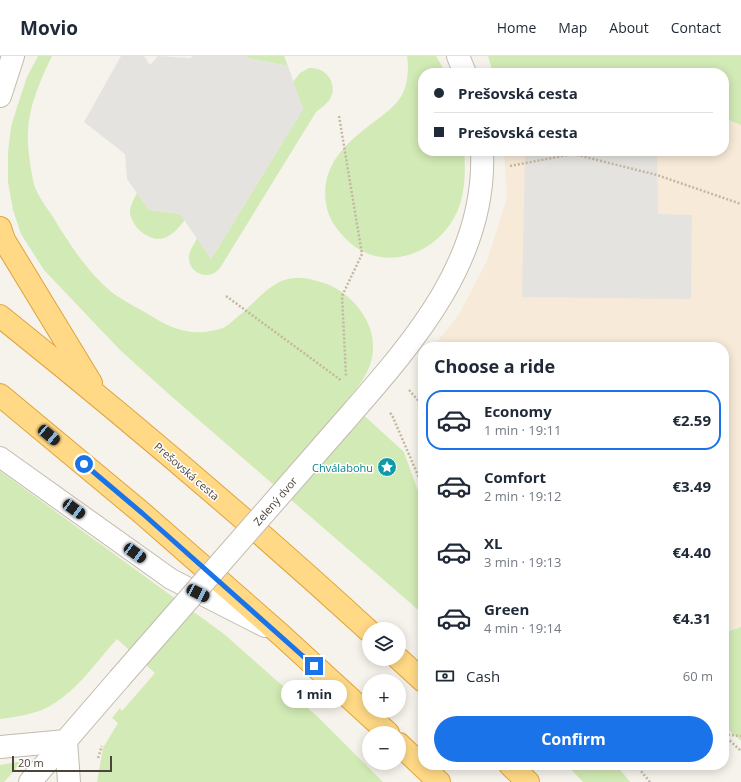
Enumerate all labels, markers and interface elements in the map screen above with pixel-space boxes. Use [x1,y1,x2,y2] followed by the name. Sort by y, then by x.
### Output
[20,15,78,41] text: Movio
[497,18,536,37] text: Home
[558,18,587,37] text: Map
[609,18,649,37] text: About
[671,18,721,37] text: Contact
[458,83,578,103] text: Prešovská cesta
[458,122,578,142] text: Prešovská cesta
[434,354,555,378] text: Choose a ride
[484,401,552,421] text: Economy
[436,402,472,438] icon: car
[672,410,711,430] text: €2.59
[484,421,561,439] text: 1 min · 19:11
[36,423,62,447] car
[151,439,223,503] street label: Prešovská cesta
[75,455,93,473] route start
[376,456,398,478] place icon: Chválabohu
[312,460,373,475] place label: Chválabohu
[484,467,546,487] text: Comfort
[436,468,472,504] icon: car
[250,473,301,529] street label: Zelený dvor
[672,476,711,496] text: €3.49
[484,487,561,505] text: 2 min · 19:12
[61,497,87,521] car
[484,533,502,553] text: XL
[436,534,472,570] icon: car
[122,541,148,565] car
[672,542,711,562] text: €4.40
[484,553,561,571] text: 3 min · 19:13
[185,582,211,604] car
[484,599,529,619] text: Green
[436,600,472,636] icon: car
[672,608,711,628] text: €4.31
[484,619,561,637] text: 4 min · 19:14
[362,622,406,770] map controls
[362,622,406,666] button: layers
[305,657,323,675] route end
[434,665,456,687] icon: cash
[466,666,500,686] text: Cash
[683,667,713,685] text: 60 m
[362,674,406,718] button: +
[281,680,347,708] callout: 1 min
[296,685,332,703] text: 1 min
[434,716,713,762] button: Confirm
[362,726,406,770] button: −
[12,754,112,773] scale bar
[18,755,44,770] text: 20 m

